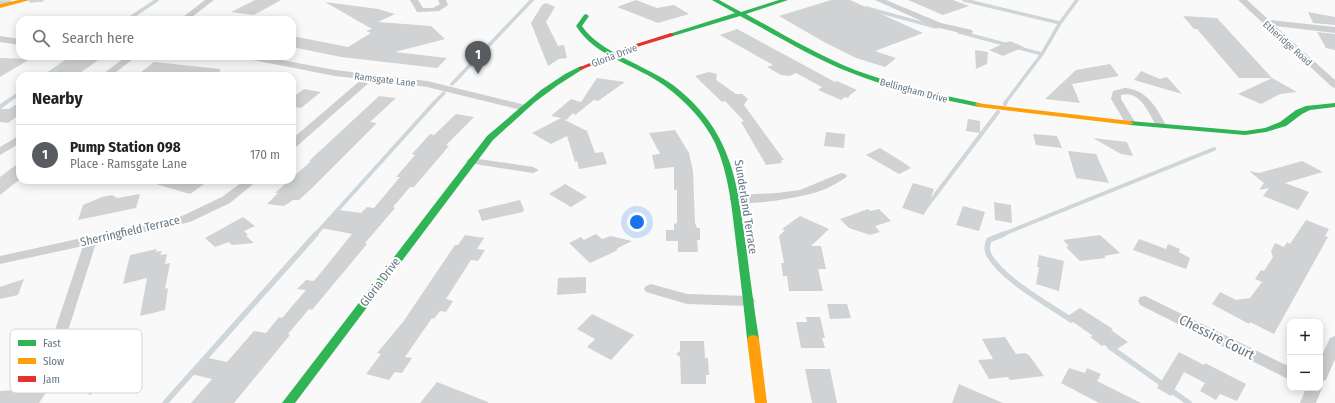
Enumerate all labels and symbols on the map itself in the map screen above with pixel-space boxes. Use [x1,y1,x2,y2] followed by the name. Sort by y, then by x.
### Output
[1260,19,1314,69] street label: Etheridge Road
[465,41,491,74] pin: 1
[590,42,639,70] street label: Gloria Drive
[354,70,416,90] street label: Ramsgate Lane
[879,76,949,106] street label: Bellingham Drive
[732,159,760,255] street label: Sunderland Terrace
[627,212,647,232] your location
[79,213,181,249] street label: Sherringfield Terrace
[357,255,403,309] street label: Gloria Drive
[1176,311,1258,364] street label: Chessire Court
[10,329,142,393] legend
[43,337,61,350] text: Fast
[43,355,64,368] text: Slow
[43,373,60,386] text: Jam

